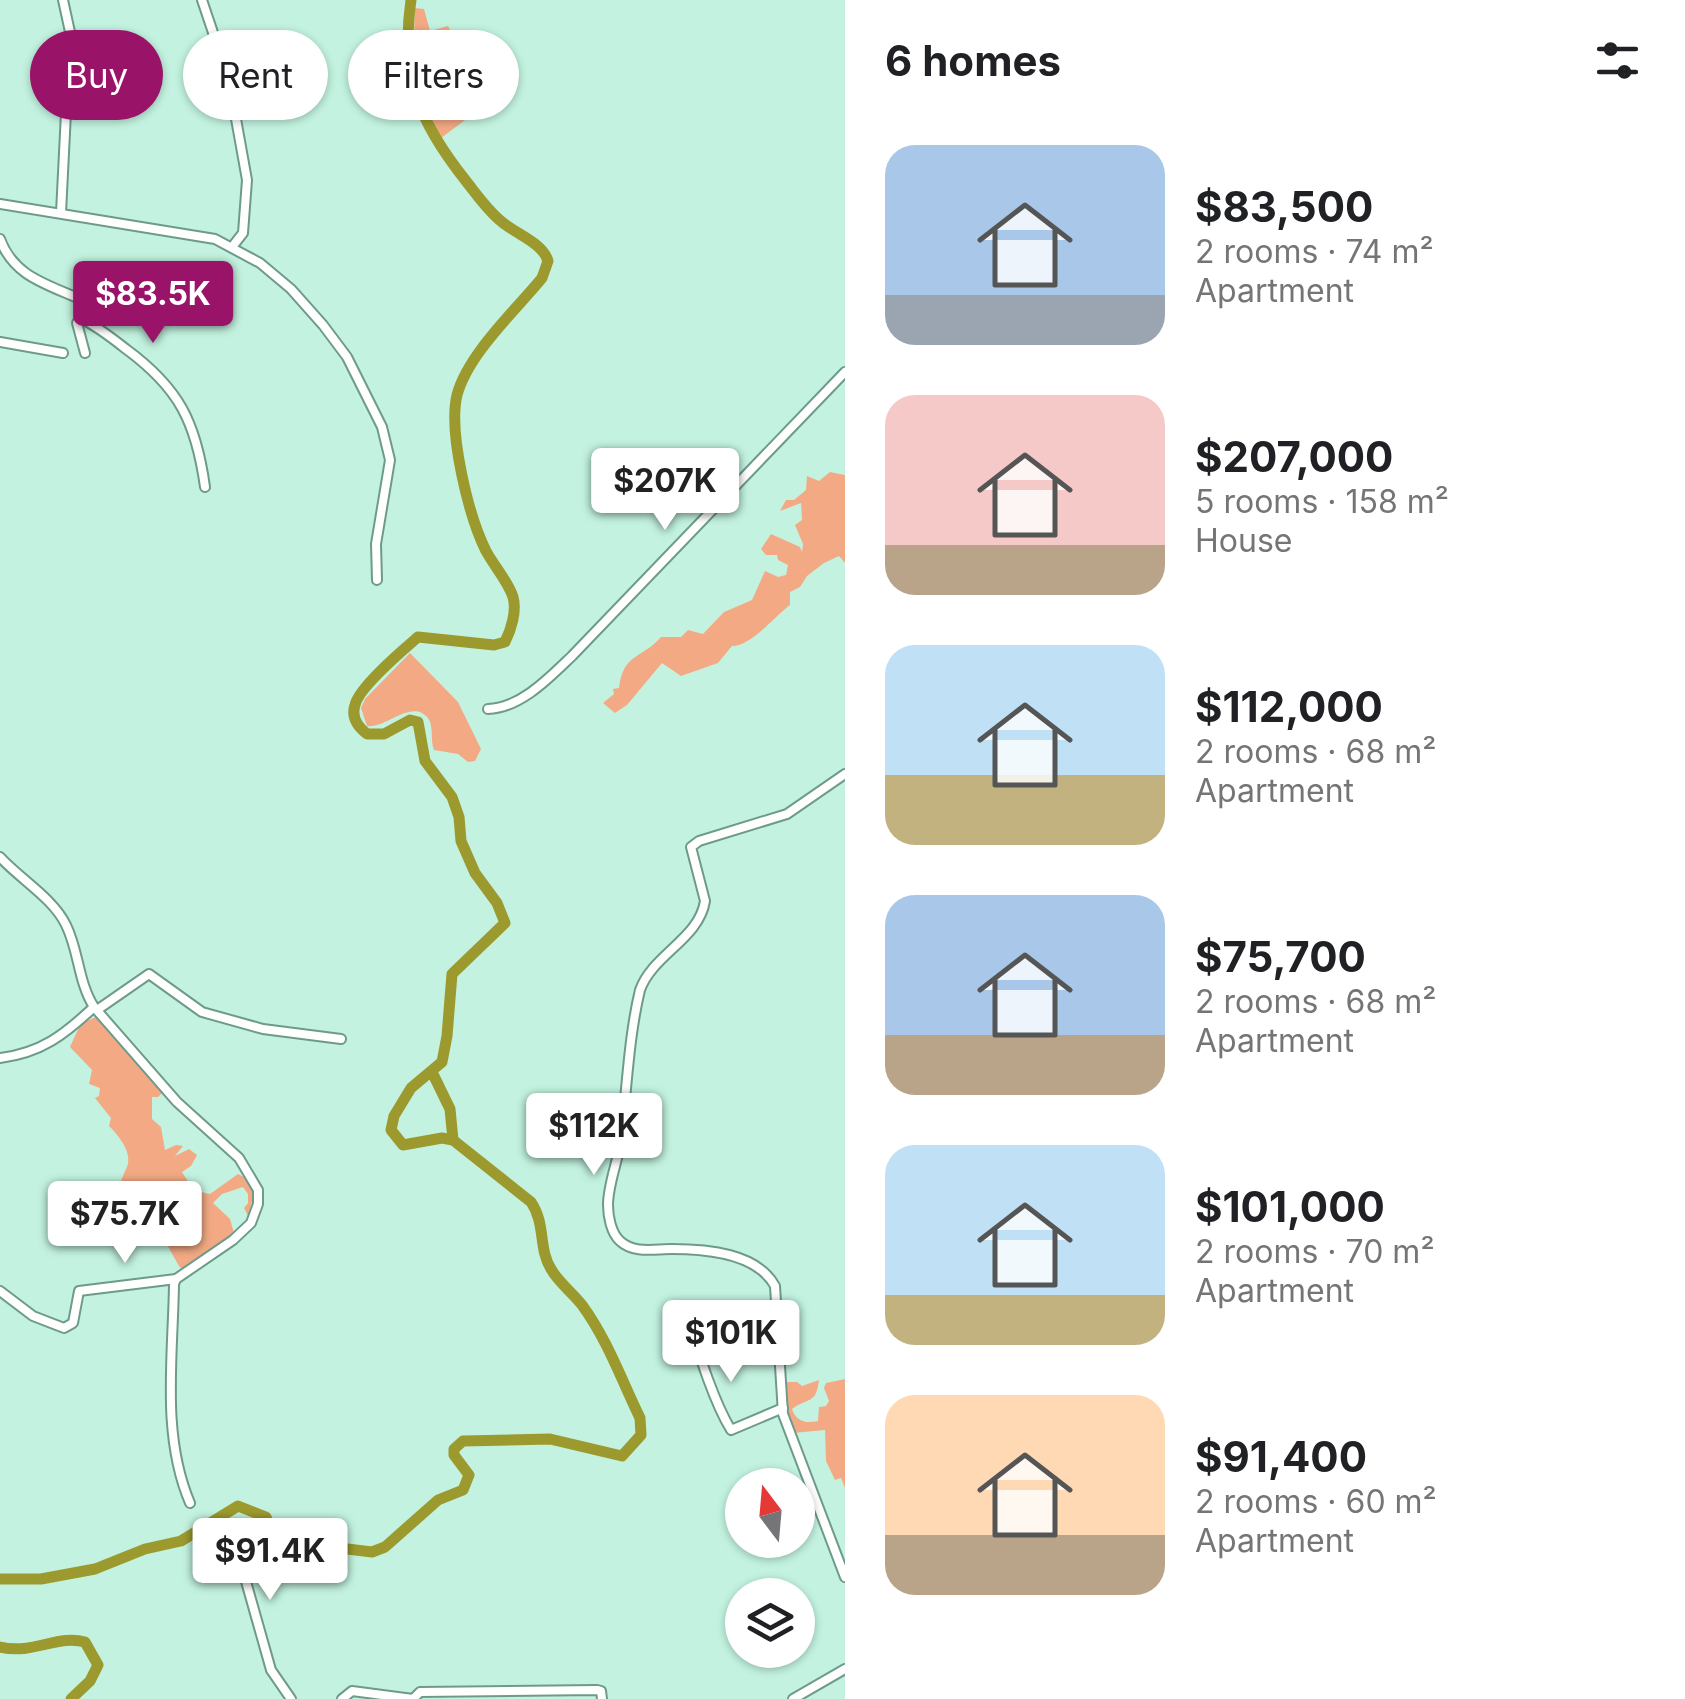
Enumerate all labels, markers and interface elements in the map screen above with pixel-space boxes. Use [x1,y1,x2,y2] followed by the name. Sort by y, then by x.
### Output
[30,30,163,120] chip: Buy
[183,30,328,120] chip: Rent
[348,30,519,120] chip: Filters
[1590,33,1645,88] icon: filters
[885,35,1061,86] text: 6 homes
[1195,181,1373,232] text: $83,500
[965,185,1085,305] icon: home
[1195,232,1434,271] text: 2 rooms · 74 m²
[72,261,234,346] pin: $83.5K
[1195,271,1354,310] text: Apartment
[95,274,211,313] text: $83.5K
[1195,431,1393,482] text: $207,000
[965,435,1085,555] icon: home
[595,448,735,533] pin: $207K
[613,461,717,500] text: $207K
[1195,482,1449,521] text: 5 rooms · 158 m²
[1195,521,1292,560] text: House
[1195,681,1383,732] text: $112,000
[965,685,1085,805] icon: home
[1195,732,1436,771] text: 2 rooms · 68 m²
[1195,771,1354,810] text: Apartment
[1195,931,1366,982] text: $75,700
[965,935,1085,1055] icon: home
[1195,982,1436,1021] text: 2 rooms · 68 m²
[1195,1021,1354,1060] text: Apartment
[524,1093,664,1178] pin: $112K
[548,1106,640,1145] text: $112K
[44,1181,206,1266] pin: $75.7K
[1195,1181,1385,1232] text: $101,000
[965,1185,1085,1305] icon: home
[70,1194,180,1233] text: $75.7K
[1195,1232,1435,1271] text: 2 rooms · 70 m²
[1195,1271,1354,1310] text: Apartment
[661,1300,801,1385] pin: $101K
[684,1313,778,1352] text: $101K
[1195,1431,1367,1482] text: $91,400
[965,1435,1085,1555] icon: home
[725,1468,815,1558] north arrow
[725,1468,815,1668] map controls
[1195,1482,1437,1521] text: 2 rooms · 60 m²
[189,1518,351,1603] pin: $91.4K
[1195,1521,1354,1560] text: Apartment
[215,1531,325,1570] text: $91.4K
[725,1578,815,1668] button: layers

